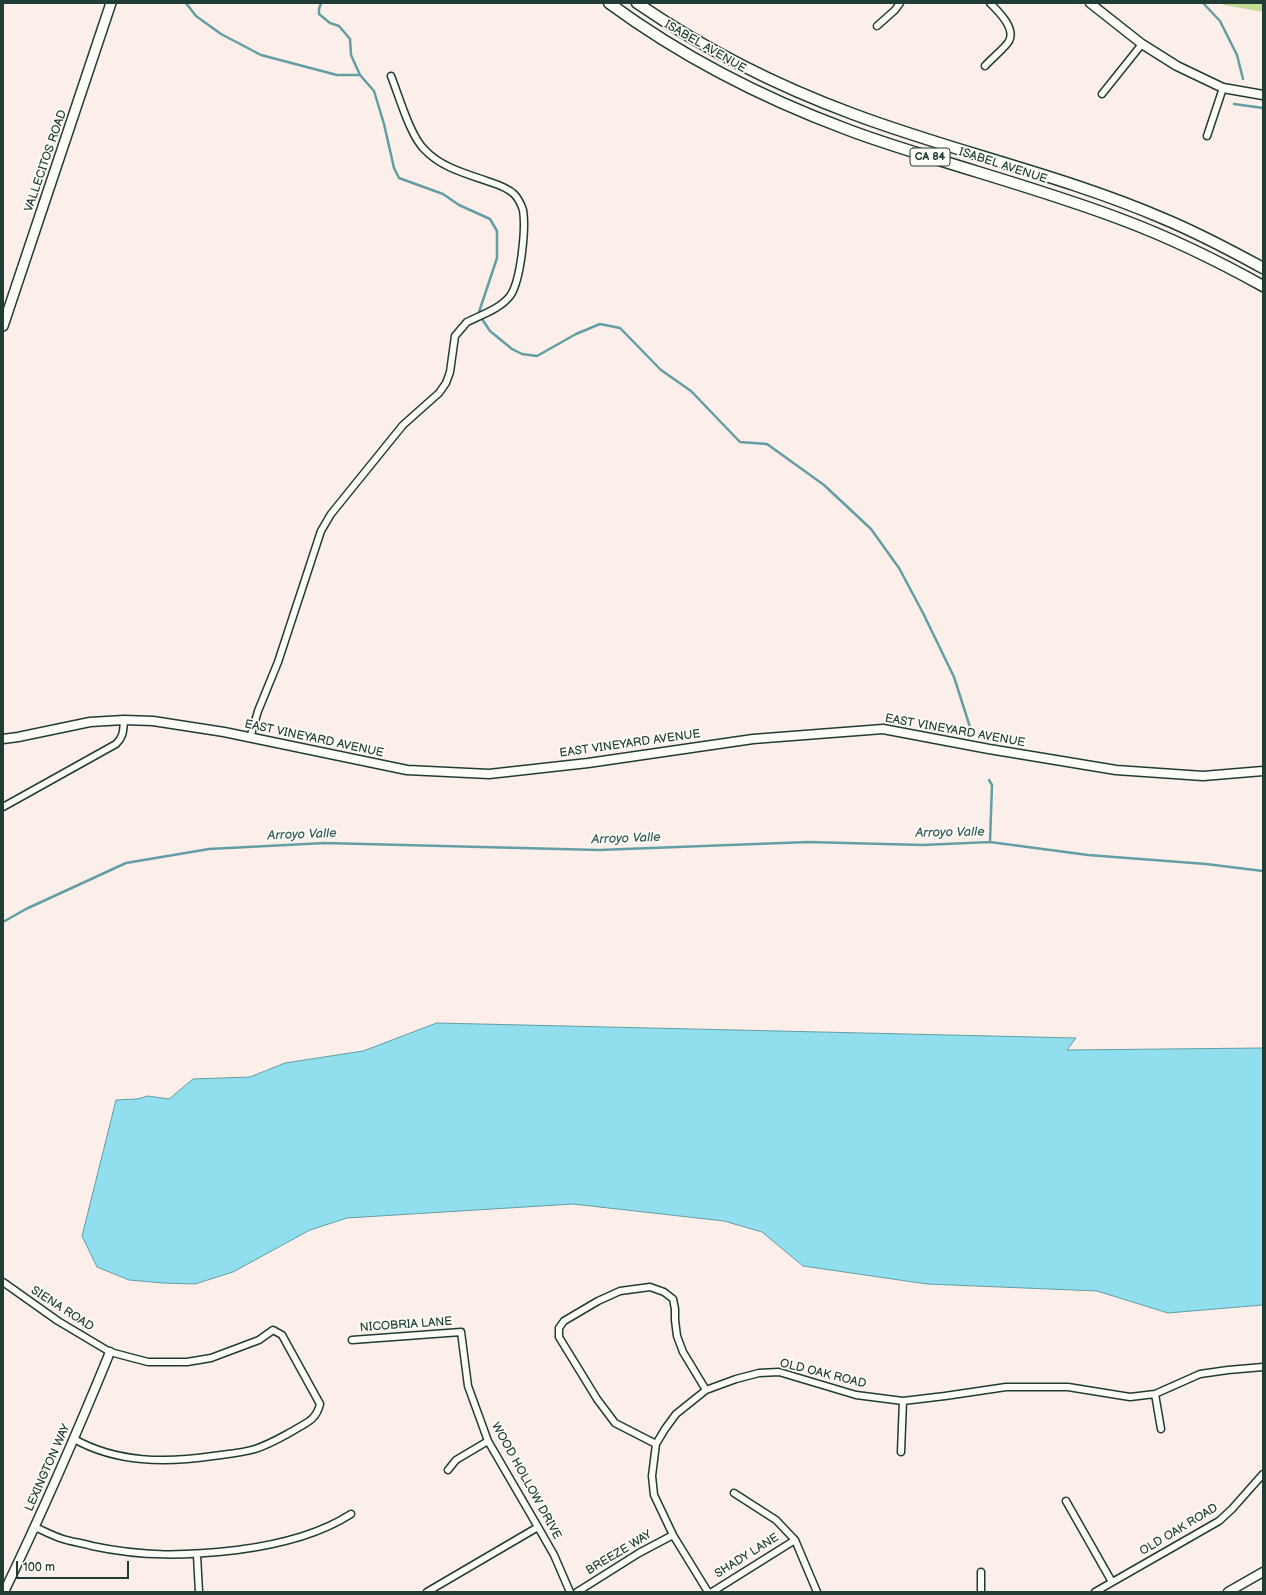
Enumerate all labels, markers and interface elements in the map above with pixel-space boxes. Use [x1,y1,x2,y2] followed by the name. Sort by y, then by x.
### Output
[662,18,748,76] street label: ISABEL AVENUE
[22,108,70,214] street label: VALLECITOS ROAD
[957,145,1049,187] street label: ISABEL AVENUE
[910,148,950,166] road number: CA 84
[884,712,1026,750] street label: EAST VINEYARD AVENUE
[243,717,385,761] street label: EAST VINEYARD AVENUE
[559,727,701,761] street label: EAST VINEYARD AVENUE
[915,825,985,841] water label: Arroyo Valle
[267,826,337,844] water label: Arroyo Valle
[591,830,661,848] water label: Arroyo Valle
[28,1283,96,1335] street label: SIENA ROAD
[359,1315,453,1335] street label: NICOBRIA LANE
[778,1356,868,1392] street label: OLD OAK ROAD
[488,1420,564,1542] street label: WOOD HOLLOW DRIVE
[22,1422,74,1514] street label: LEXINGTON WAY
[1137,1501,1221,1559] street label: OLD OAK ROAD
[583,1528,655,1578] street label: BREEZE WAY
[712,1531,782,1581] street label: SHADY LANE
[18,1553,131,1579] scale bar
[23,1560,55,1575] text: 100 m

